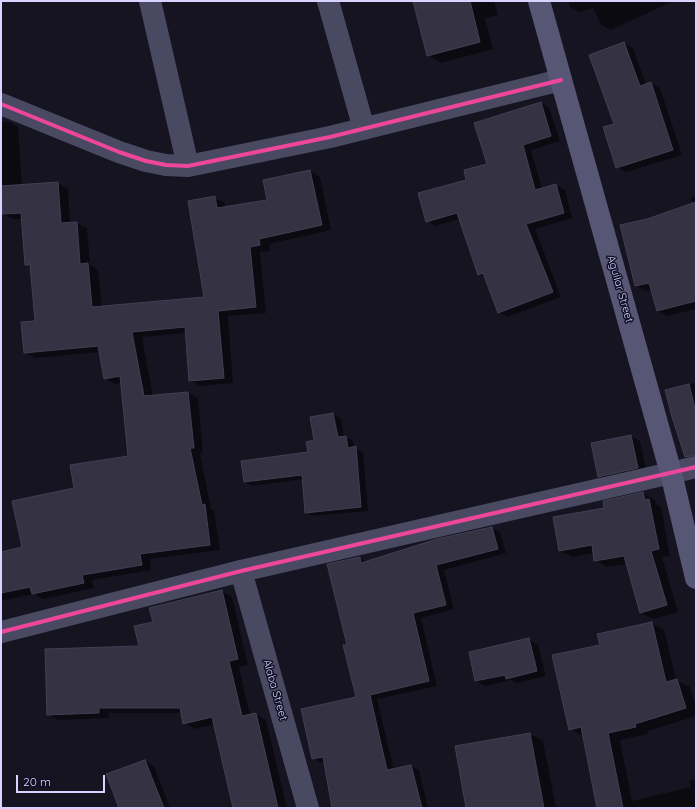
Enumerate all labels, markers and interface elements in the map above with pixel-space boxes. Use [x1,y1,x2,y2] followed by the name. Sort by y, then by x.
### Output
[604,254,636,324] street label: Aguilar Street
[260,658,290,722] street label: Alaba Street
[18,767,107,793] scale bar
[23,774,51,789] text: 20 m

